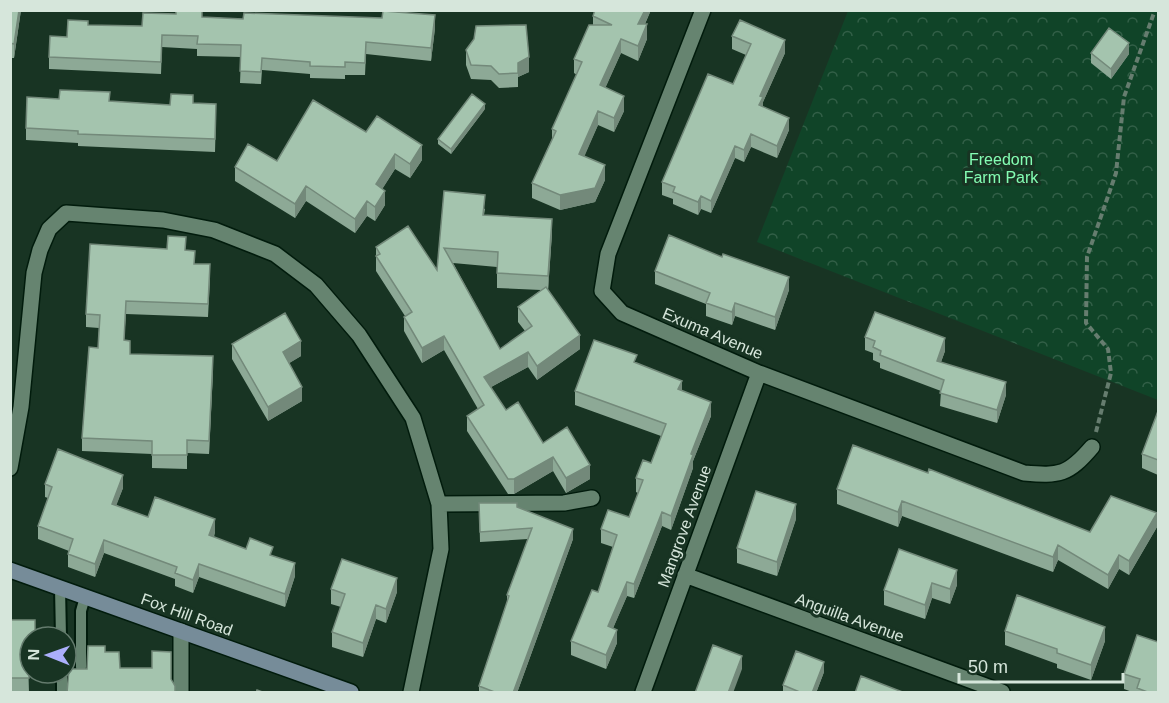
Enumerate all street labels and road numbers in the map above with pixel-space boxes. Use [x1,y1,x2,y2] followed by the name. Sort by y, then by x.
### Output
[660,305,766,362] street label: Exuma Avenue
[654,463,714,590] street label: Mangrove Avenue
[139,590,235,639] street label: Fox Hill Road
[793,590,907,645] street label: Anguilla Avenue

